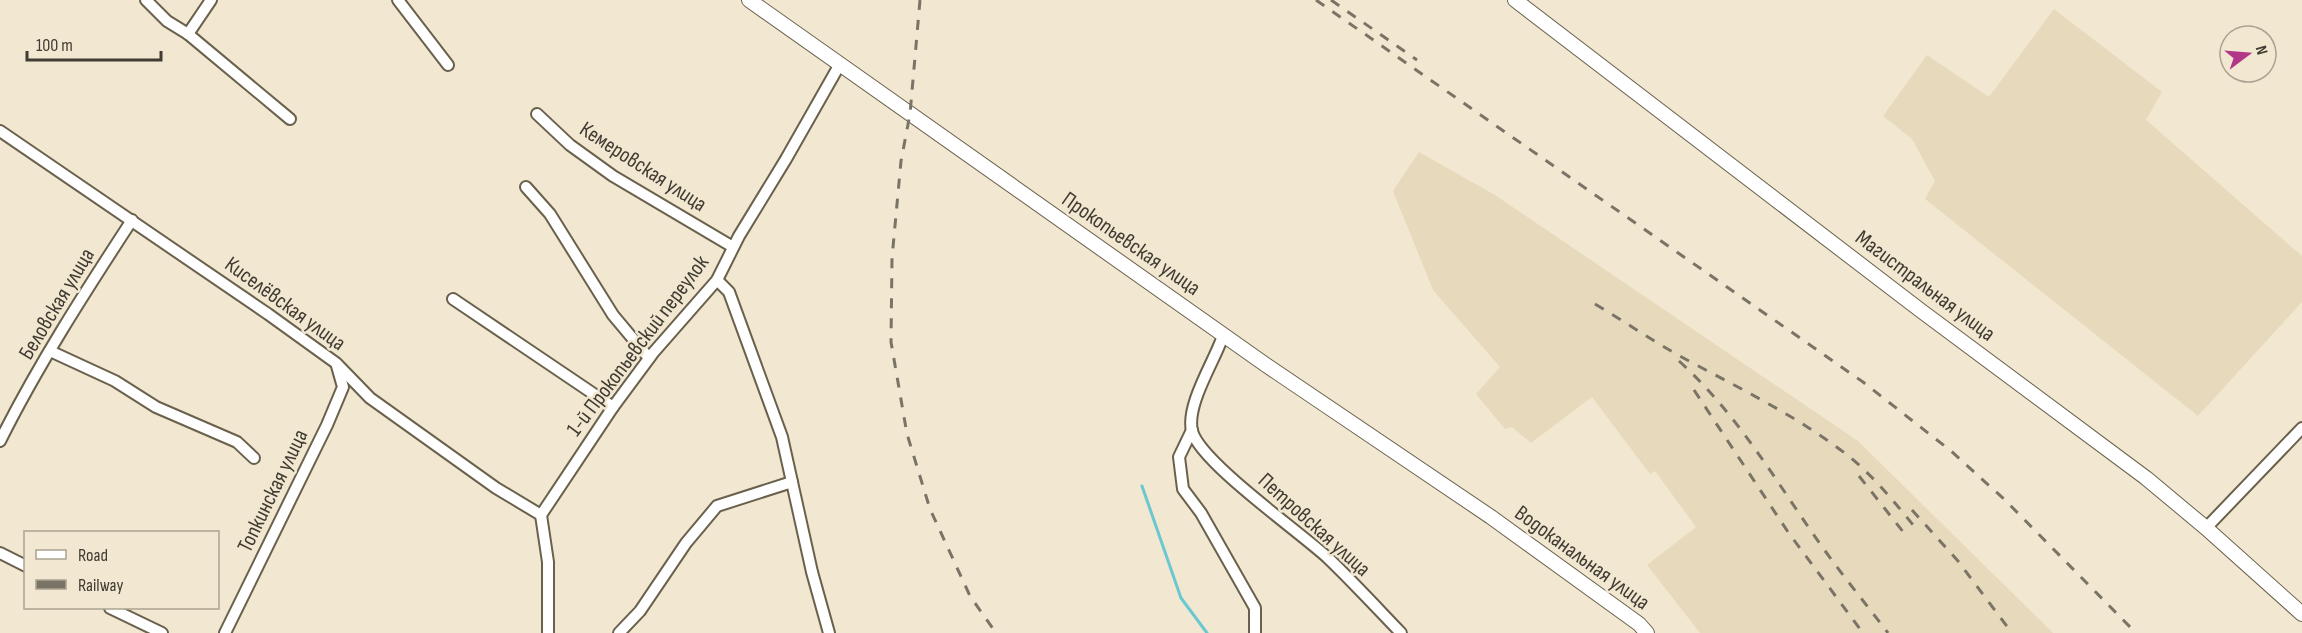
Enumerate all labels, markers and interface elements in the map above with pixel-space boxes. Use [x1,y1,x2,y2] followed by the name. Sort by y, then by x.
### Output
[27,24,160,62] scale bar
[2218,24,2278,84] north arrow
[36,35,73,56] text: 100 m
[2251,44,2271,57] text: N
[574,116,712,218] street label: Кемеровская улица
[1057,186,1205,302] street label: Прокопьевская улица
[1850,225,2000,347] street label: Магистральная улица
[13,243,101,365] street label: Беловская улица
[561,250,715,442] street label: 1-й Прокопьевский переулок
[219,251,351,357] street label: Киселёвская улица
[232,425,314,557] street label: Топкинская улица
[1252,467,1376,583] street label: Петровская улица
[1509,500,1655,616] street label: Водоканальная улица
[24,531,219,609] legend
[78,545,108,566] text: Road
[78,575,123,596] text: Railway

